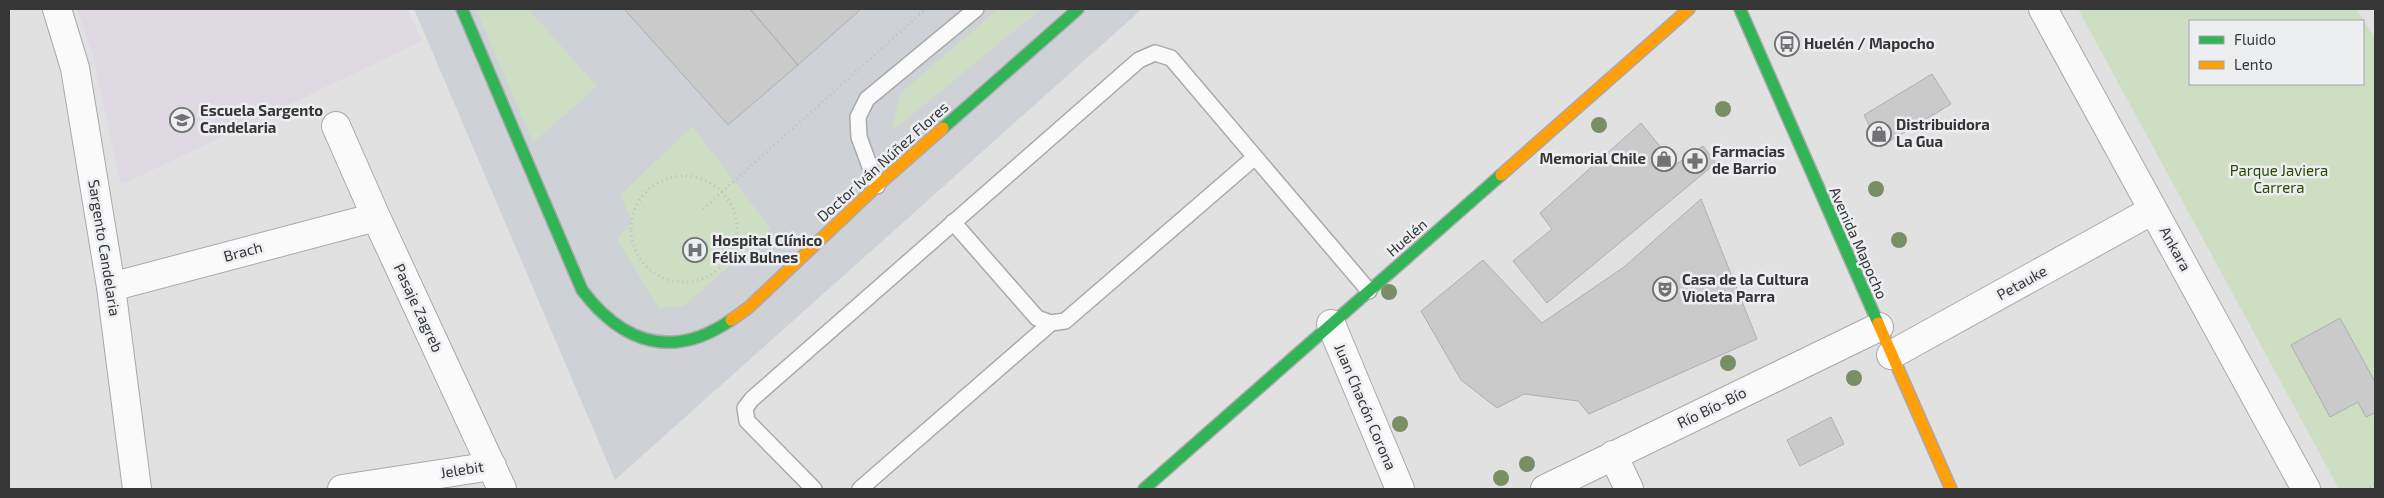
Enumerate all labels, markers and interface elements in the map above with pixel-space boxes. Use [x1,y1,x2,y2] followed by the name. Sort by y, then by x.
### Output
[2189,20,2364,85] legend
[2234,30,2276,48] text: Fluido
[1774,31,1800,57] bus stop icon: Huelén / Mapocho
[1804,34,1935,52] place label: Huelén / Mapocho
[2234,55,2273,73] text: Lento
[813,97,952,225] street label: Doctor Iván Núñez Flores
[200,101,323,136] place label: Escuela Sargento Candelaria
[169,107,195,133] school or university icon: Escuela Sargento Candelaria
[1896,115,1990,150] place label: Distribuidora La Gua
[1866,121,1892,147] shop icon: Distribuidora La Gua
[1712,142,1785,177] place label: Farmacias de Barrio
[1651,146,1677,172] shop icon: Memorial Chile
[1682,148,1708,174] pharmacy icon: Farmacias de Barrio
[1539,149,1646,167] place label: Memorial Chile
[2230,161,2328,196] park label: Parque Javiera Carrera
[85,178,125,317] street label: Sargento Candelaria
[1826,184,1892,301] street label: Avenida Mapocho
[1382,215,1430,260] street label: Huelén
[2156,223,2195,274] street label: Ankara
[712,231,822,266] place label: Hospital Clínico Félix Bulnes
[221,237,264,265] street label: Brach
[682,237,708,263] hospital icon: Hospital Clínico Félix Bulnes
[390,260,447,355] street label: Pasaje Zagreb
[1993,261,2050,303] street label: Petauke
[1682,270,1809,305] place label: Casa de la Cultura Violeta Parra
[1652,276,1678,302] theatre icon: Casa de la Cultura Violeta Parra
[1331,341,1401,473] street label: Juan Chacón Corona
[1674,383,1749,432] street label: Río Bío-Bío
[439,457,485,481] street label: Jelebit

